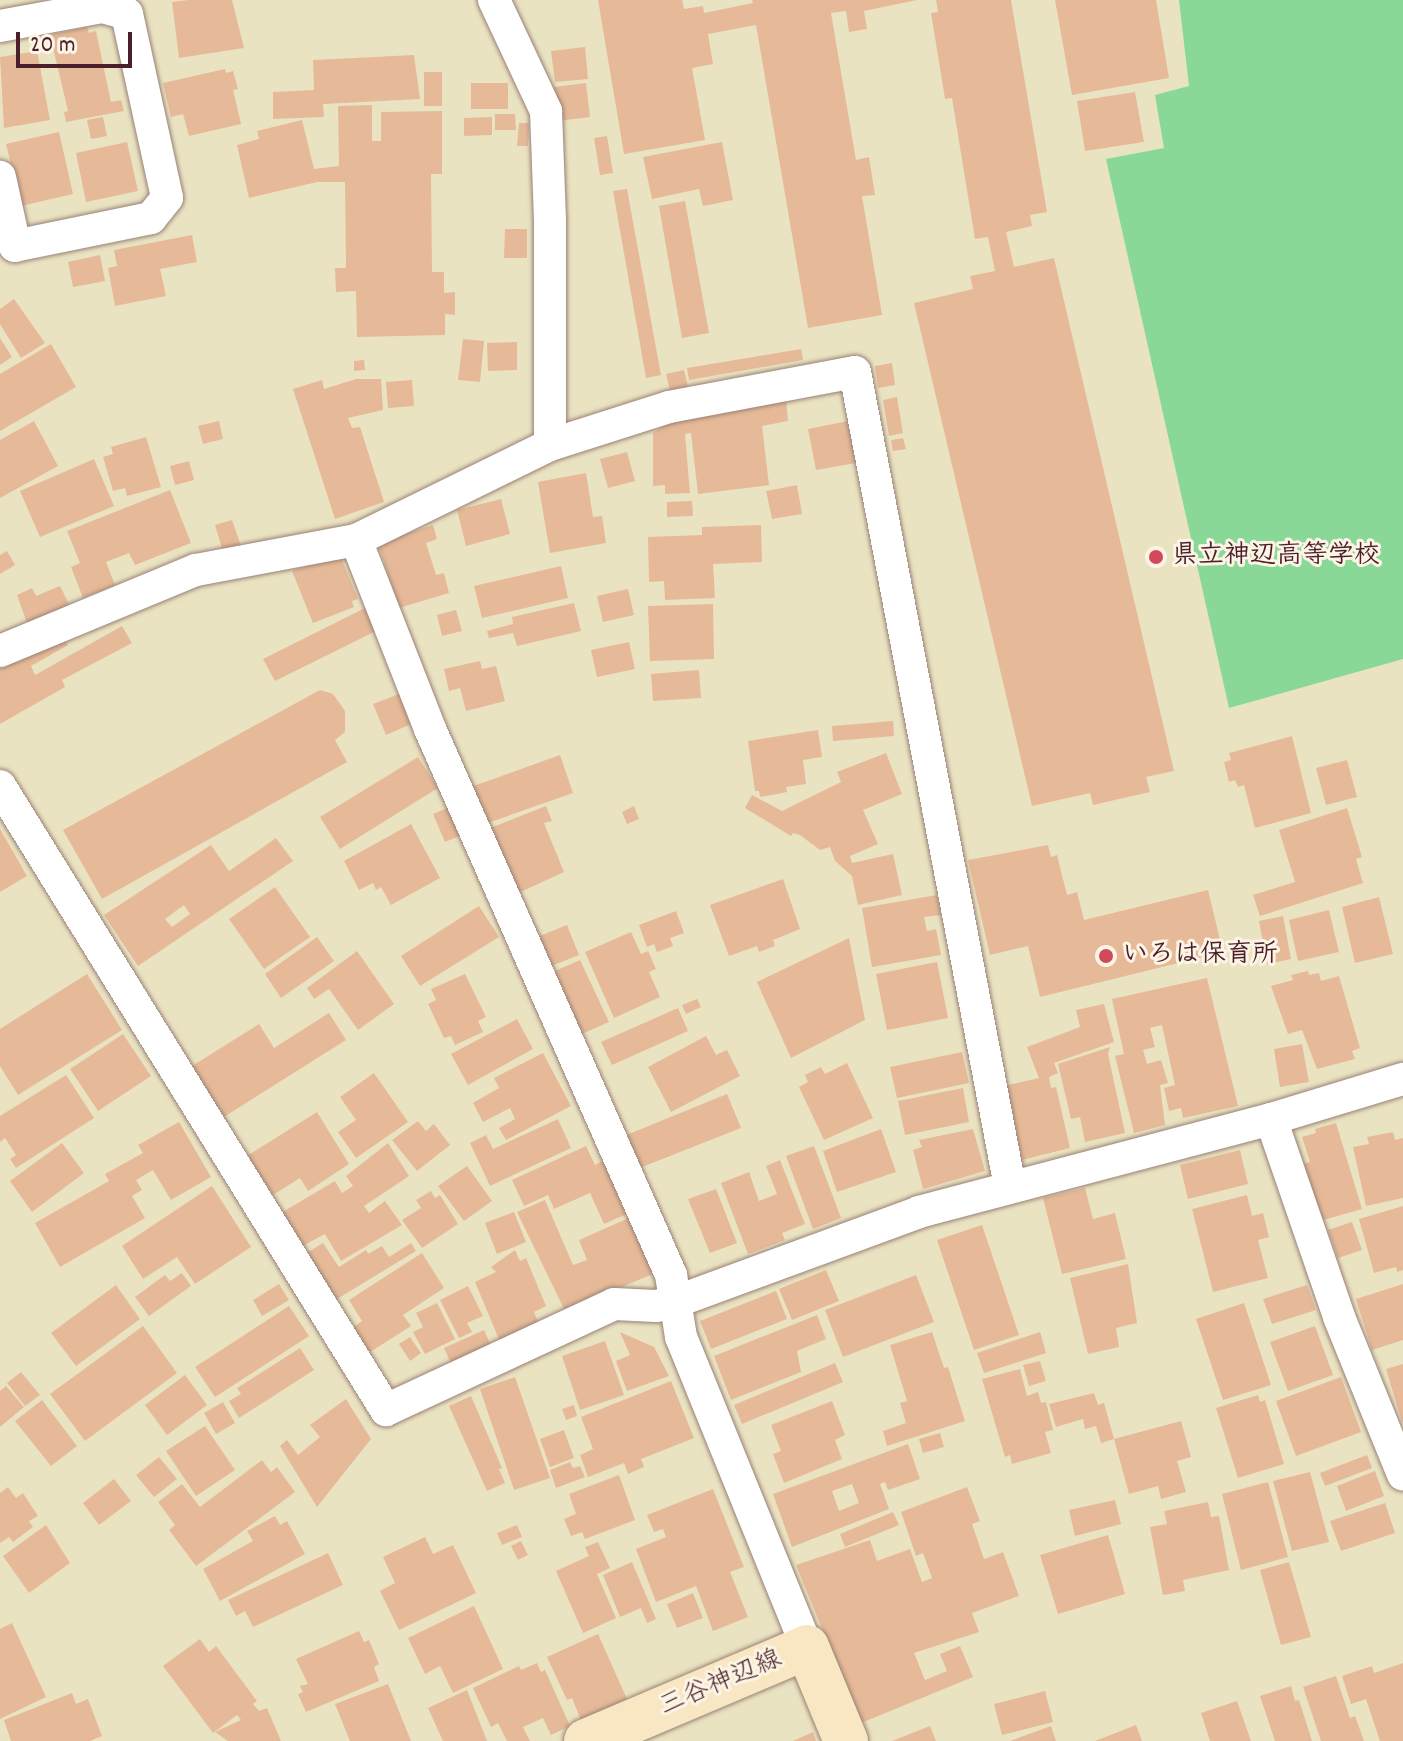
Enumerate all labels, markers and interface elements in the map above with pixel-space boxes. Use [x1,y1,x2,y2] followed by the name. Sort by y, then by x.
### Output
[20,16,136,66] scale bar
[30,29,76,63] text: 20 m
[1172,541,1380,573] place label: 県立神辺高等学校
[1147,548,1165,566] marker: 県立神辺高等学校
[1122,940,1278,972] place label: いろは保育所
[1097,947,1115,965] marker: いろは保育所
[655,1644,787,1724] street label: 三谷神辺線

